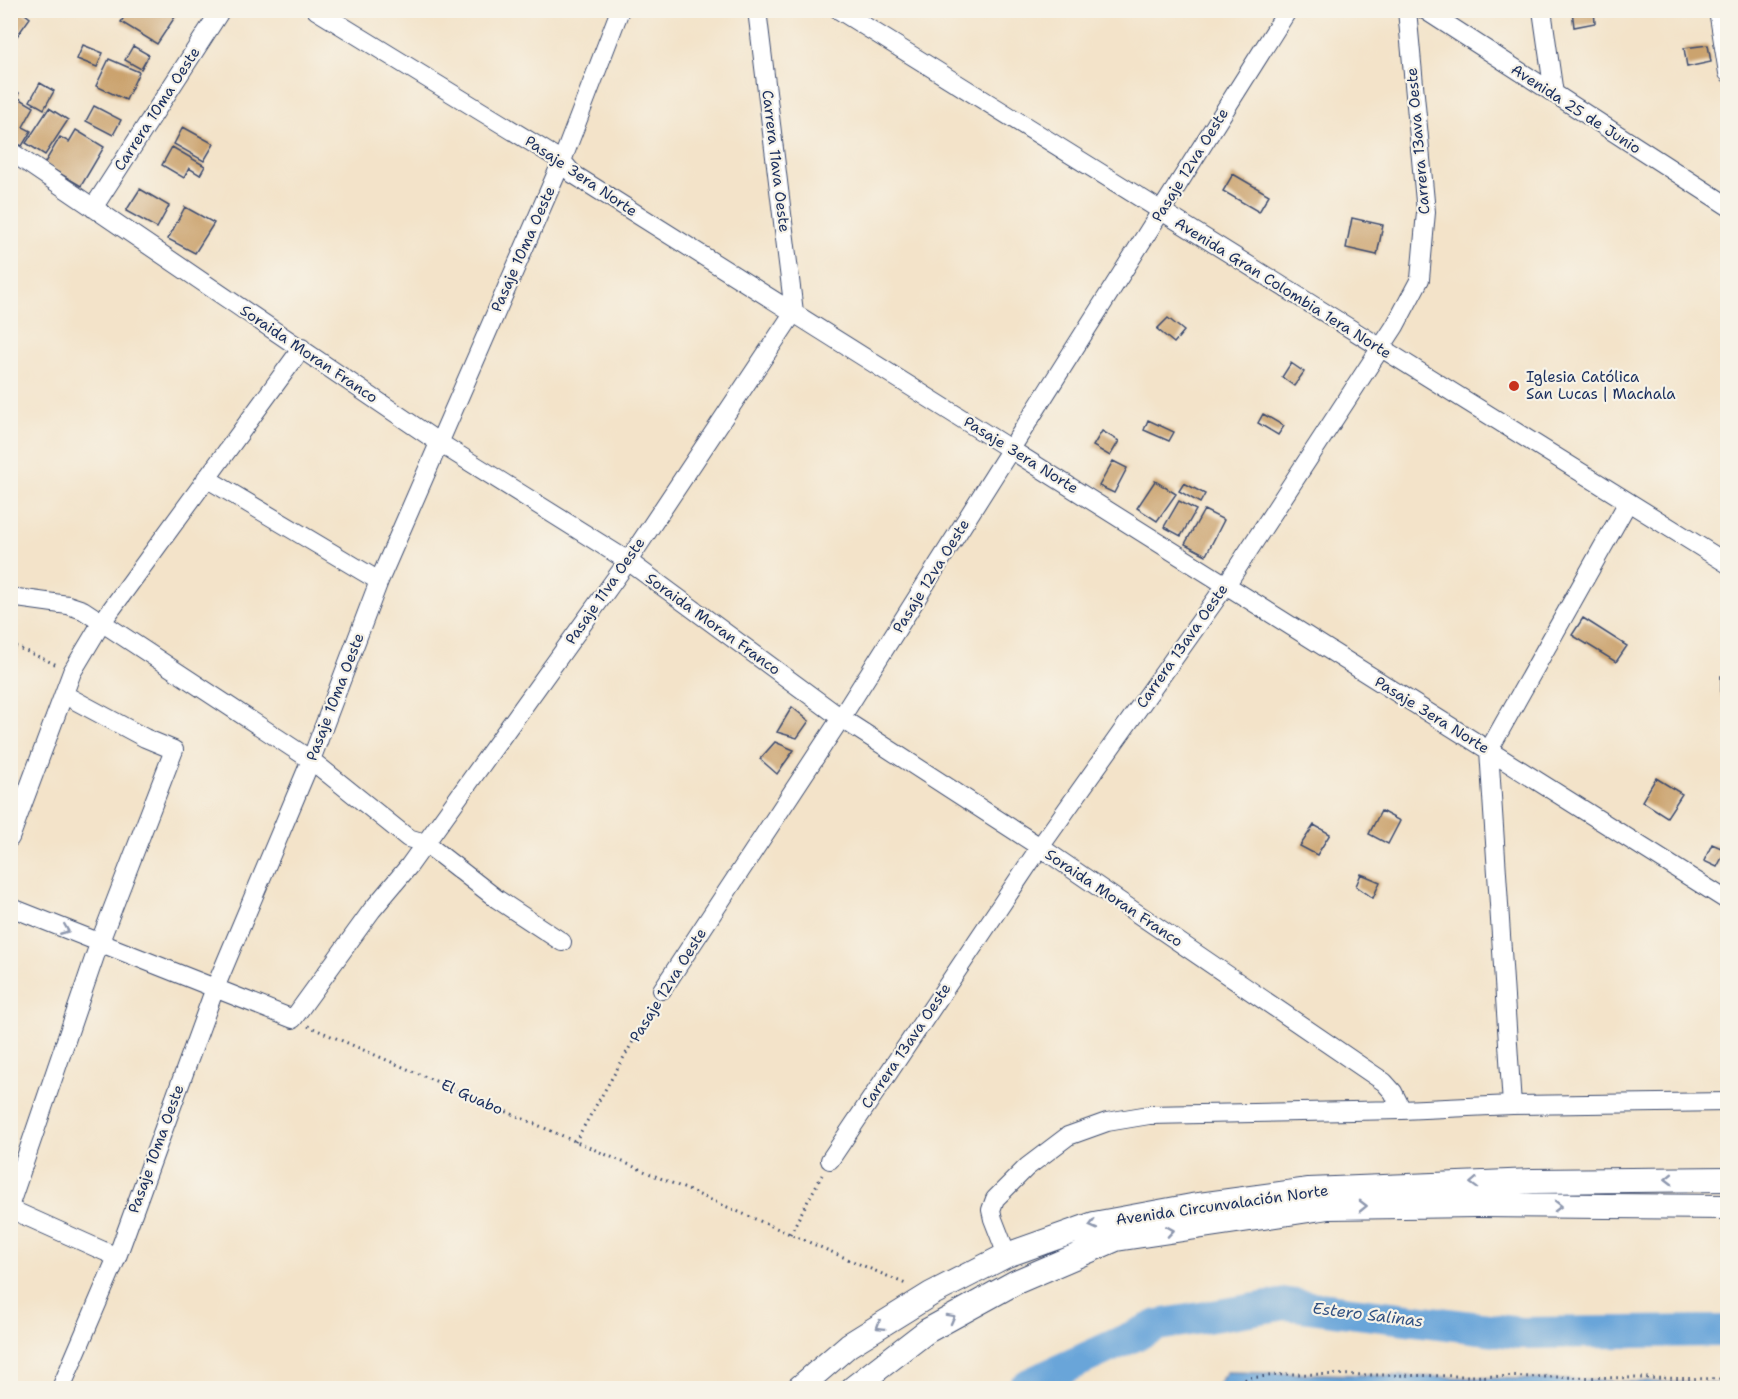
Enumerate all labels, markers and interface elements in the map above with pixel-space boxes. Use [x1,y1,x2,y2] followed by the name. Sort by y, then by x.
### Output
[109,43,205,175] street label: Carrera 10ma Oeste
[1507,60,1645,158] street label: Avenida 25 de Junio
[1402,67,1434,215] street label: Carrera 13ava Oeste
[757,89,795,233] street label: Carrera 11ava Oeste
[1147,104,1233,226] street label: Pasaje 12va Oeste
[521,131,641,221] street label: Pasaje 3era Norte
[486,183,560,315] street label: Pasaje 10ma Oeste
[1171,213,1395,363] street label: Avenida Gran Colombia 1era Norte
[236,300,382,408] street label: Soraida Moran Franco
[1526,367,1676,404] place label: Iglesia Católica San Lucas | Machala
[1507,379,1521,393] marker: Iglesia Católica San Lucas | Machala
[960,412,1082,498] street label: Pasaje 3era Norte
[888,515,974,637] street label: Pasaje 12va Oeste
[561,534,649,648] street label: Pasaje 11va Oeste
[642,568,784,680] street label: Soraida Moran Franco
[1132,580,1232,712] street label: Carrera 13ava Oeste
[301,630,369,764] street label: Pasaje 10ma Oeste
[1371,672,1493,758] street label: Pasaje 3era Norte
[1041,844,1187,952] street label: Soraida Moran Franco
[58,923,69,935] one-way arrow
[625,924,711,1046] street label: Pasaje 12va Oeste
[857,979,955,1113] street label: Carrera 13ava Oeste
[438,1074,506,1120] street label: El Guabo
[123,1082,189,1216] street label: Pasaje 10ma Oeste
[1665,1173,1674,1186] one-way arrow
[1470,1177,1479,1189] one-way arrow
[1114,1180,1330,1230] street label: Avenida Circunvalación Norte
[1553,1199,1562,1212] one-way arrow
[1358,1200,1367,1213] one-way arrow
[1088,1218,1098,1231] one-way arrow
[1165,1225,1174,1237] one-way arrow
[1311,1297,1424,1332] water label: Estero Salinas
[945,1314,955,1325] one-way arrow
[876,1319,886,1331] one-way arrow

